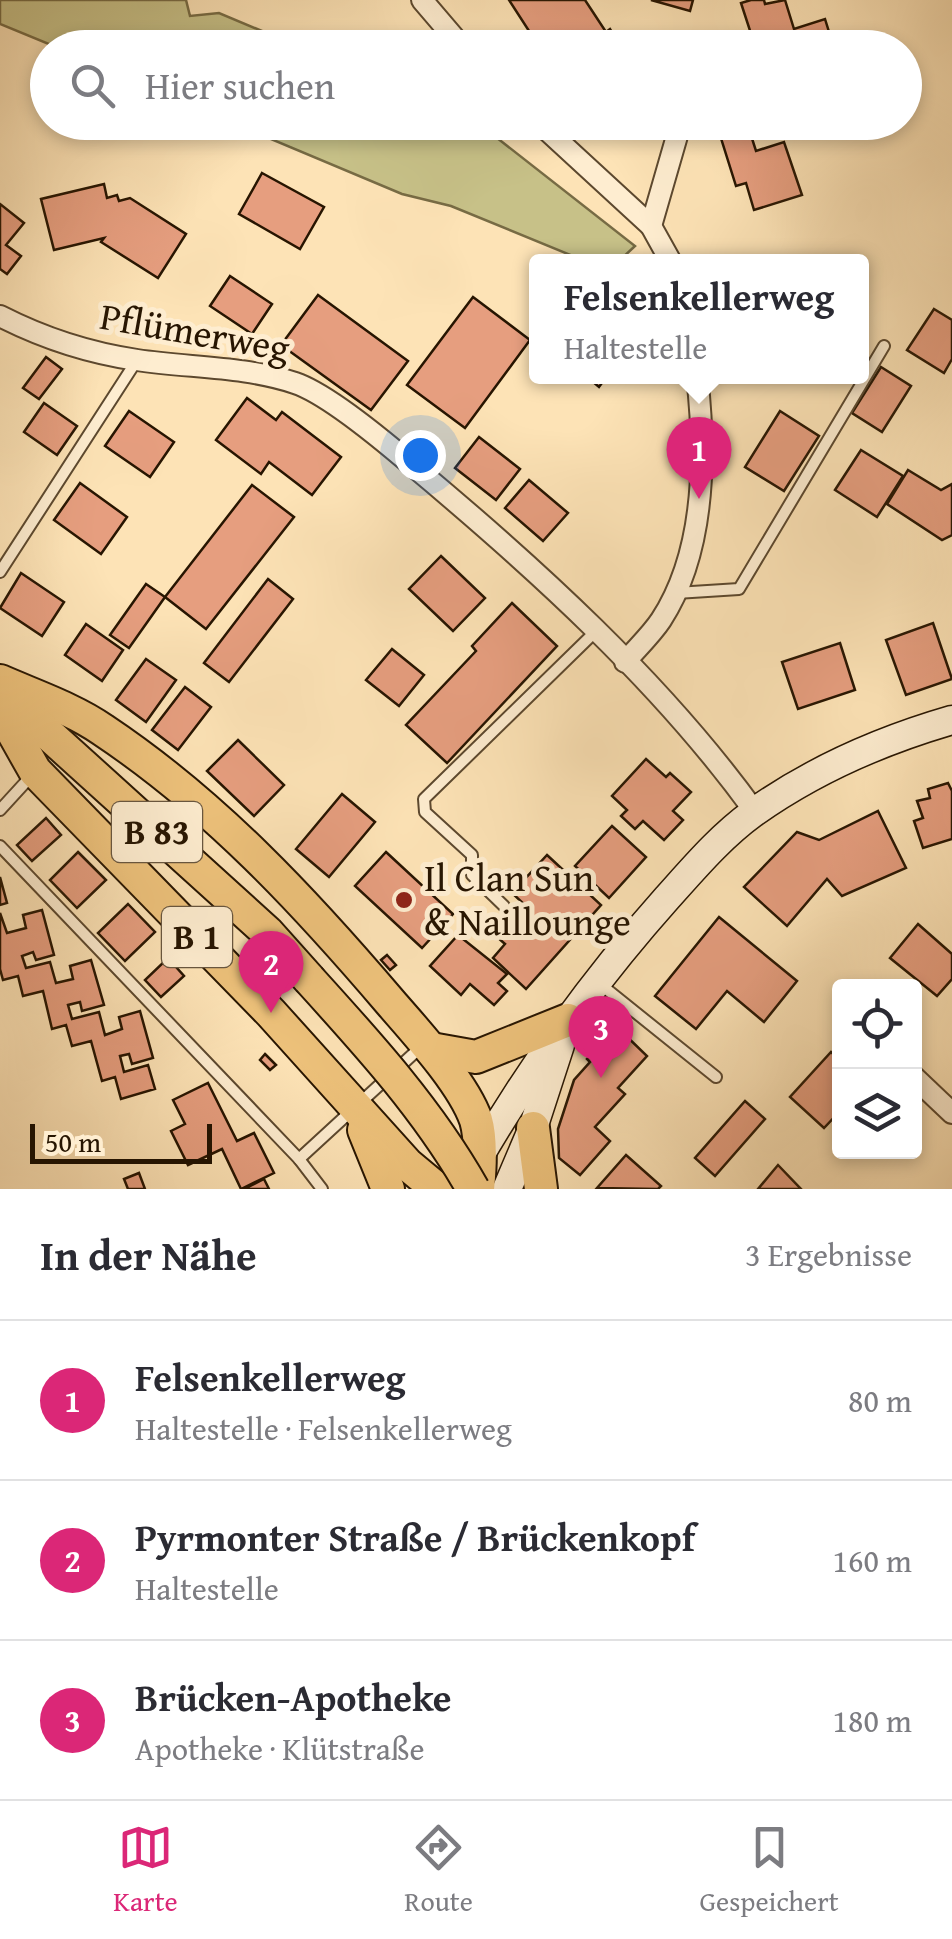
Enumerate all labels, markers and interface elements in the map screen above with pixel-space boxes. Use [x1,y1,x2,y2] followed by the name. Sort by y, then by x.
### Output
[30,30,922,140] search box
[145,57,335,113] text: Hier suchen
[65,58,120,113] icon: search
[529,254,869,384] popup
[564,268,834,324] text: Felsenkellerweg
[96,287,294,375] street label: Pflümerweg
[564,324,707,371] text: Haltestelle
[666,416,732,499] pin: 1
[395,430,446,481] your location
[112,802,202,862] road number: B 83
[424,849,631,949] place label: Il Clan Sun & Naillounge
[393,889,415,911] marker: Il Clan Sun & Naillounge
[162,907,232,967] road number: B 1
[238,930,304,1013] pin: 2
[832,979,922,1159] map controls
[832,979,922,1069] button: locate
[568,996,634,1078] pin: 3
[832,1069,922,1159] button: layers
[30,1119,212,1164] scale bar
[45,1121,101,1162] text: 50 m
[40,1224,257,1285] text: In der Nähe
[745,1231,912,1278] text: 3 Ergebnisse
[135,1349,406,1405] text: Felsenkellerweg
[64,1377,81,1424] text: 1
[848,1377,912,1424] text: 80 m
[135,1405,512,1452] text: Haltestelle · Felsenkellerweg
[135,1509,695,1565] text: Pyrmonter Straße / Brückenkopf
[64,1537,81,1584] text: 2
[833,1537,912,1584] text: 160 m
[135,1565,279,1612] text: Haltestelle
[135,1669,452,1725] text: Brücken-Apotheke
[64,1697,81,1744] text: 3
[833,1697,912,1744] text: 180 m
[135,1725,425,1772] text: Apotheke · Klütstraße
[113,1820,178,1921] tab: Karte
[404,1820,473,1921] tab: Route
[700,1820,839,1921] tab: Gespeichert

